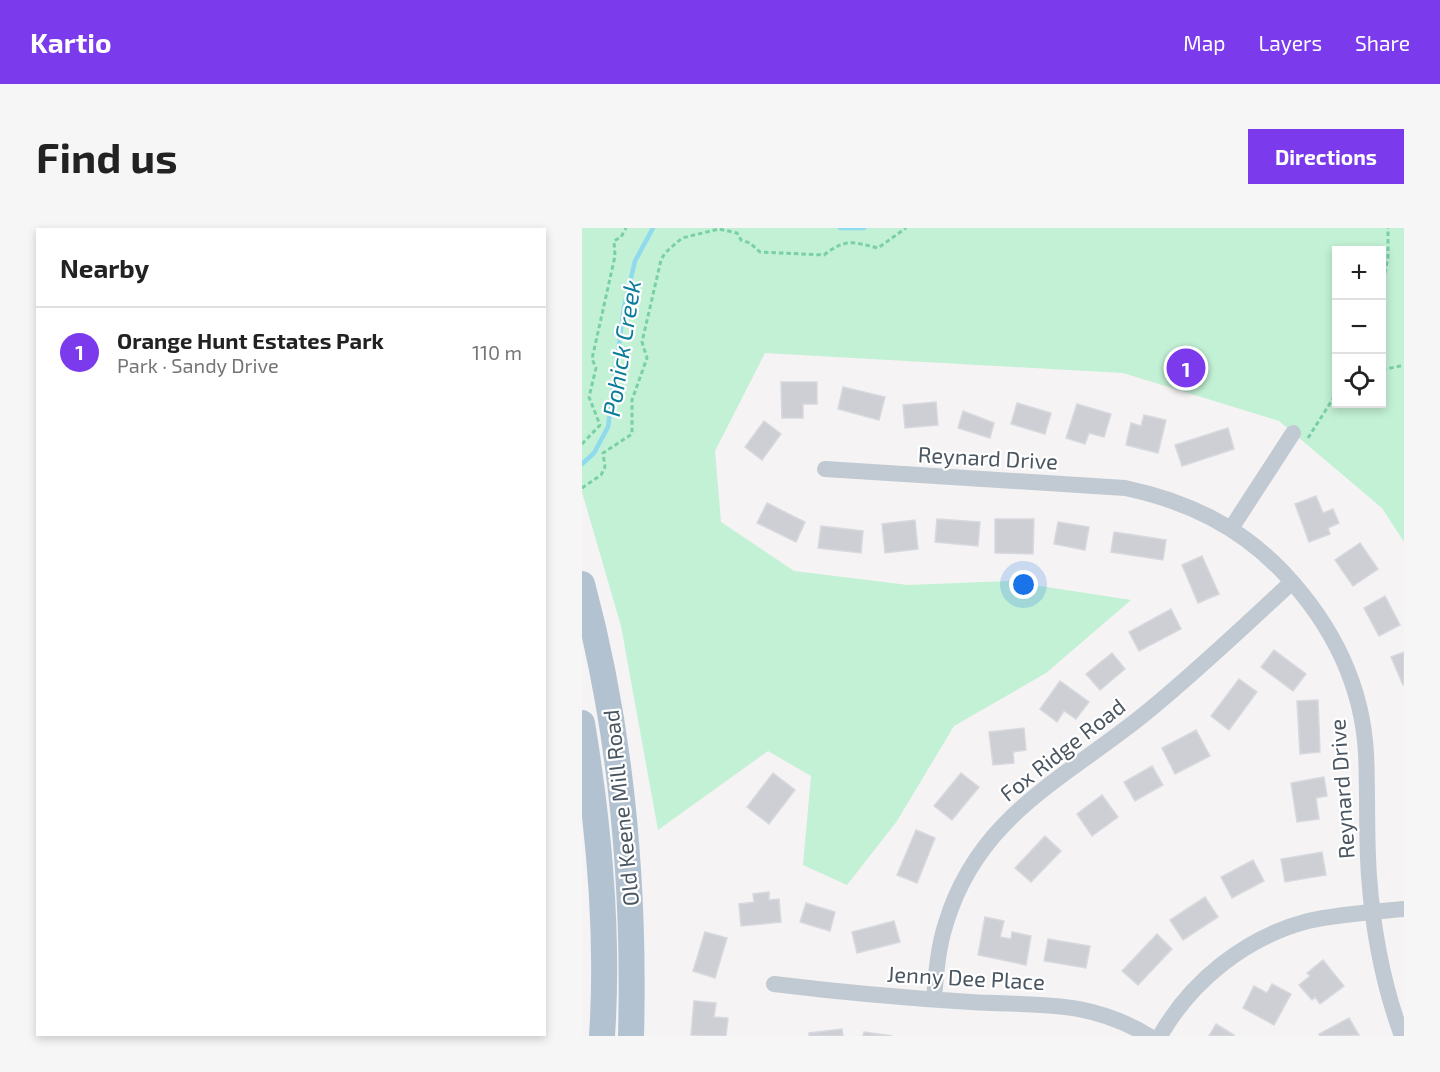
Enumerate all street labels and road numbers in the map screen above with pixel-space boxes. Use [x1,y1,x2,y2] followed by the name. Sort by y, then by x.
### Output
[917,440,1059,474] street label: Reynard Drive
[994,692,1130,806] street label: Fox Ridge Road
[597,708,643,908] street label: Old Keene Mill Road
[1323,718,1359,860] street label: Reynard Drive
[886,960,1046,994] street label: Jenny Dee Place

